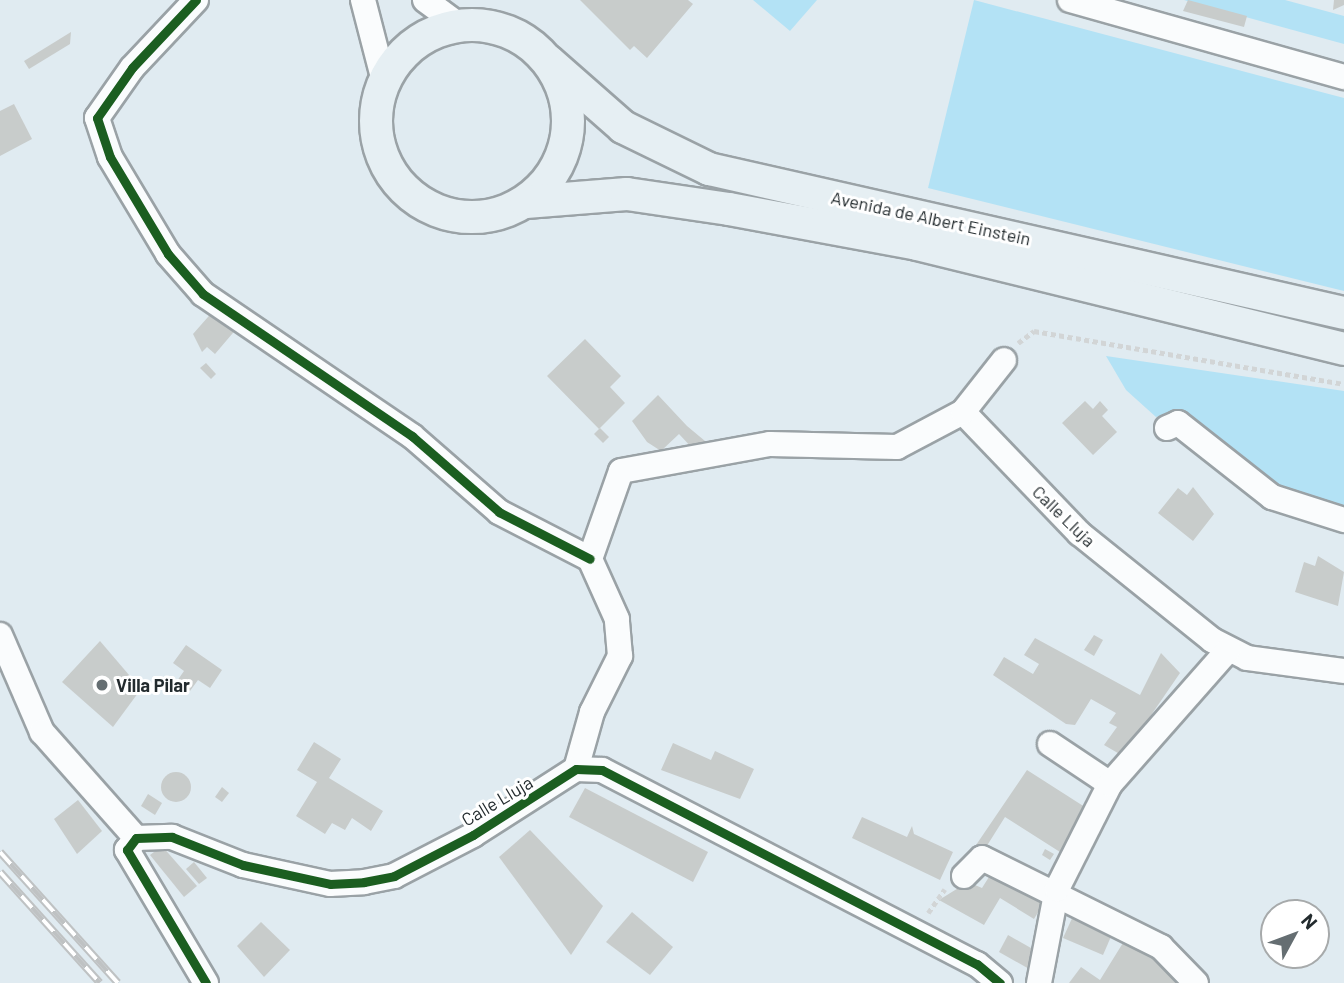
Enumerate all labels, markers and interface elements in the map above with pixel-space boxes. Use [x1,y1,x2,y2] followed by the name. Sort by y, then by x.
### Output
[829,186,1033,250] street label: Avenida de Albert Einstein
[1028,481,1100,551] street label: Calle Lluja
[116,674,190,696] place label: Villa Pilar
[94,677,110,693] marker: Villa Pilar
[458,771,536,831] street label: Calle Lluja
[1260,899,1330,969] north arrow
[1297,909,1323,934] text: N

